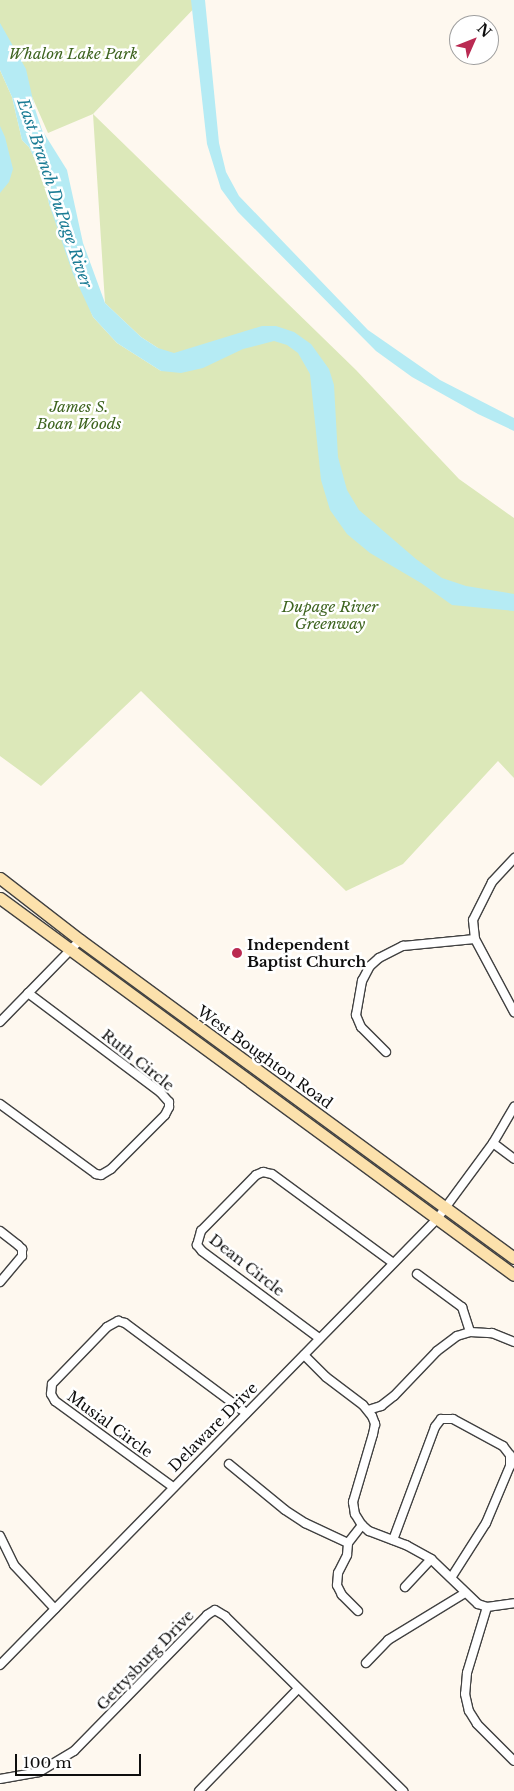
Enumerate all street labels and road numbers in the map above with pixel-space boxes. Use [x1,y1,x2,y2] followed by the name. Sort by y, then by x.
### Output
[194,1002,336,1112] street label: West Boughton Road
[98,1025,178,1095] street label: Ruth Circle
[206,1230,288,1300] street label: Dean Circle
[165,1379,261,1475] street label: Delaware Drive
[64,1387,156,1461] street label: Musial Circle
[93,1606,197,1714] street label: Gettysburg Drive

